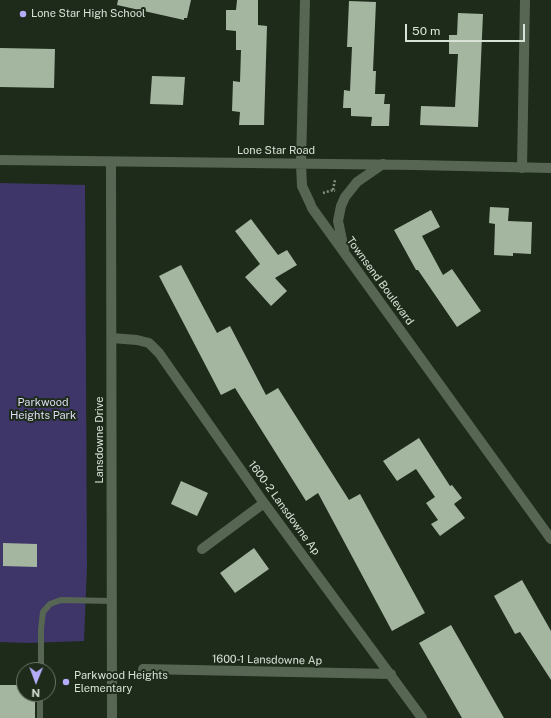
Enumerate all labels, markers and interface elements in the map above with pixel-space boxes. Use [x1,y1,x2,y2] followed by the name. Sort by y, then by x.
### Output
[31,7,145,21] place label: Lone Star High School
[18,9,28,19] marker: Lone Star High School
[407,16,527,42] scale bar
[412,24,440,38] text: 50 m
[237,144,315,158] street label: Lone Star Road
[344,234,416,328] street label: Townsend Boulevard
[10,396,76,422] park label: Parkwood Heights Park
[93,397,107,483] street label: Lansdowne Drive
[245,458,323,558] street label: 1600-2 Lansdowne Ap
[212,652,322,668] street label: 1600-1 Lansdowne Ap
[16,662,56,702] north arrow
[74,669,168,695] place label: Parkwood Heights Elementary
[61,677,71,687] marker: Parkwood Heights Elementary
[31,687,40,699] text: N

